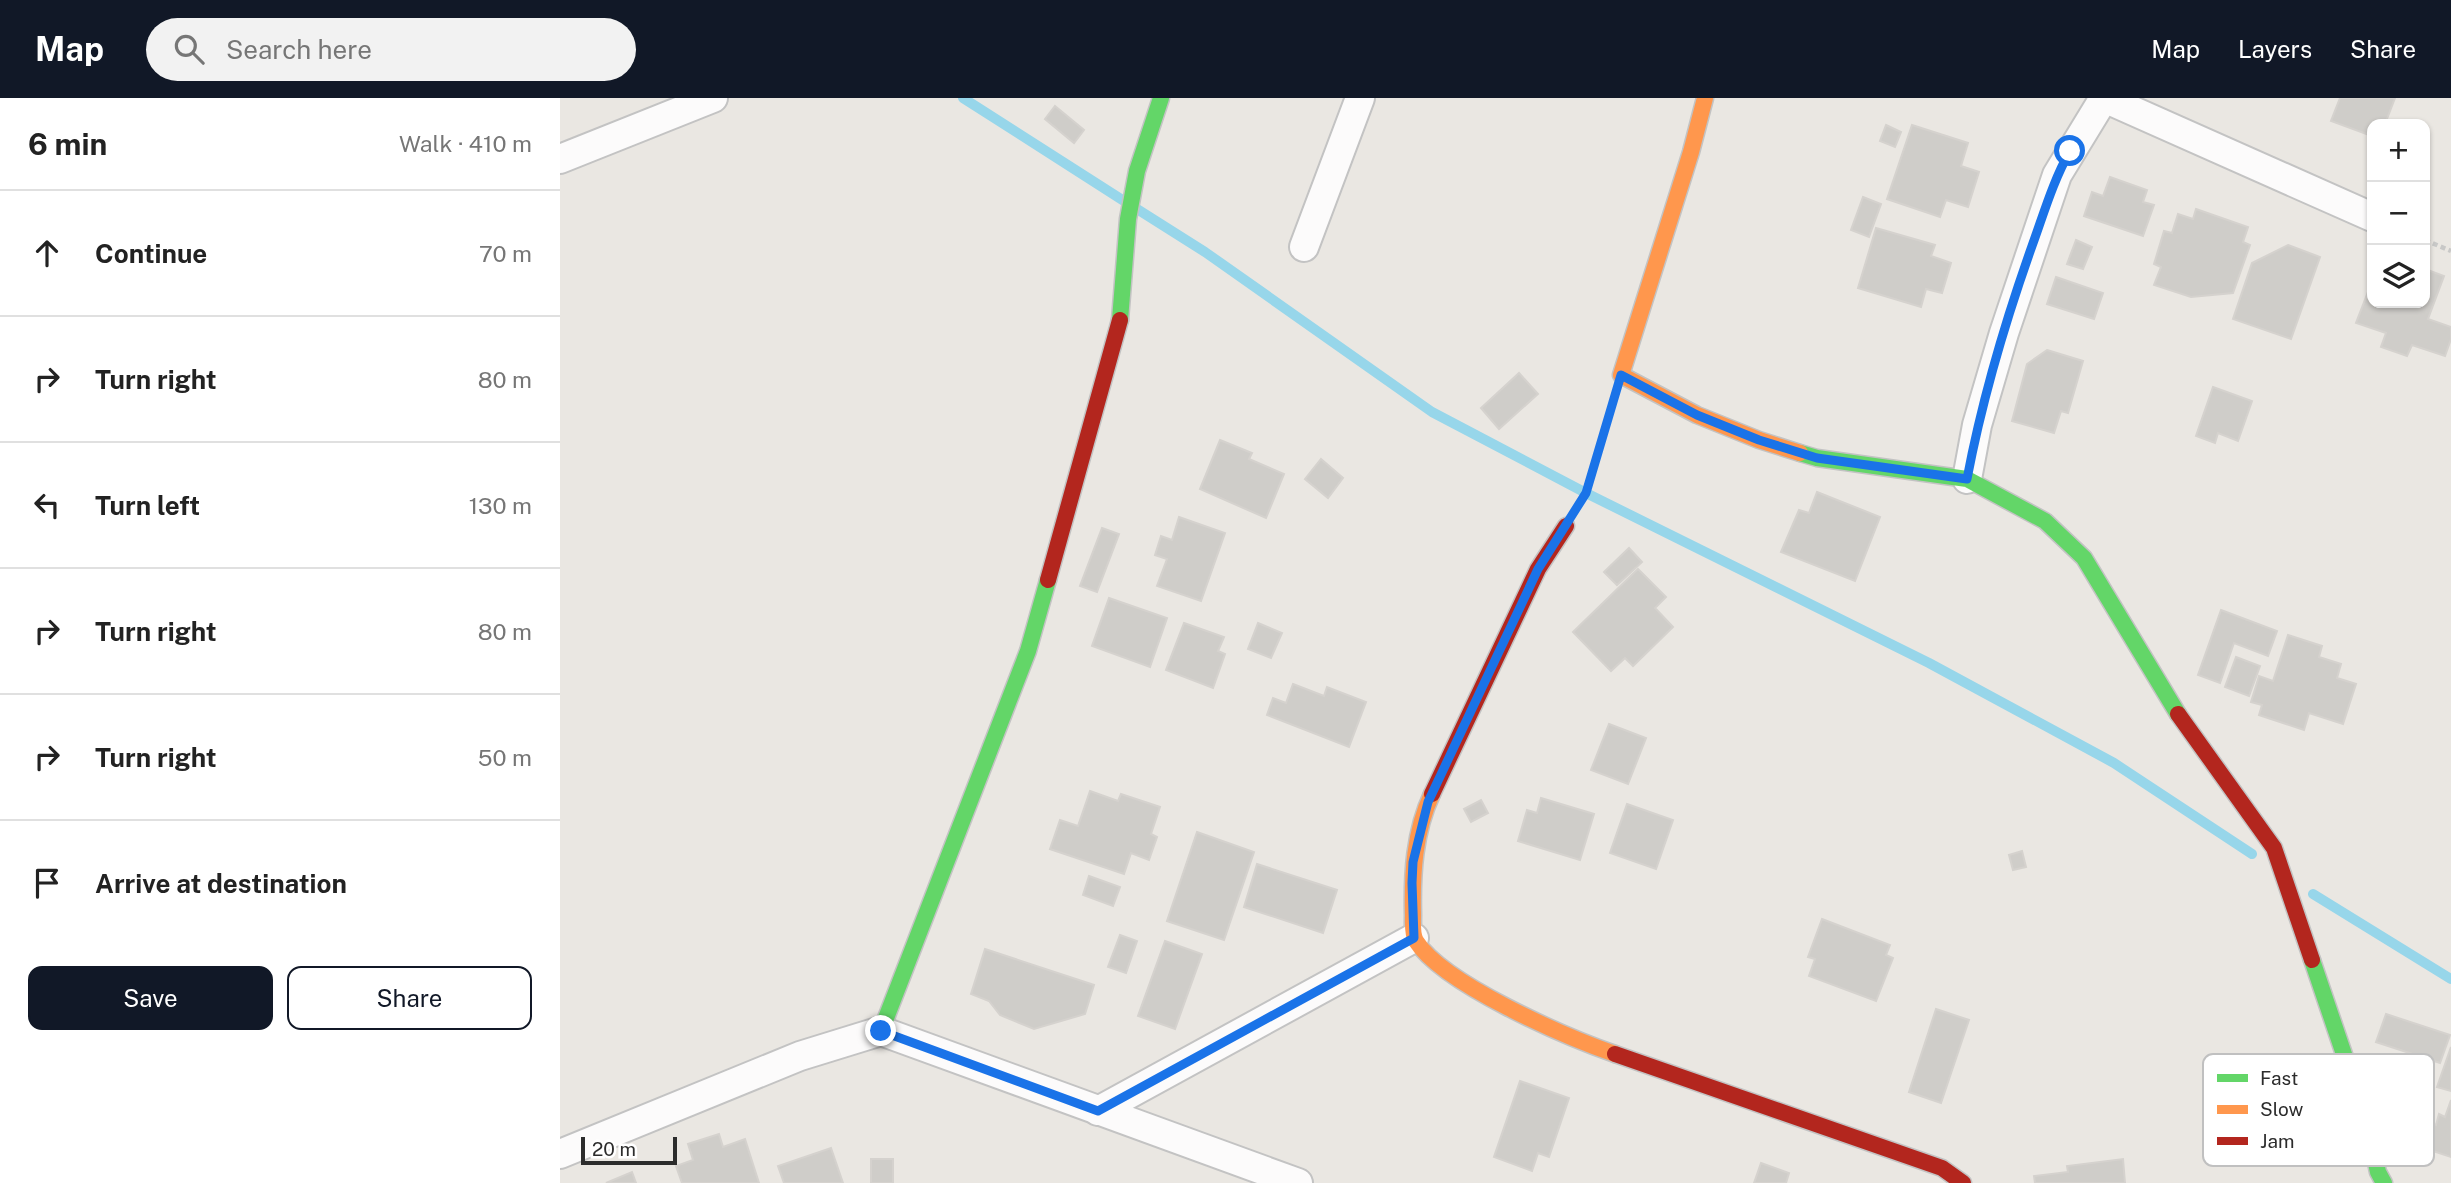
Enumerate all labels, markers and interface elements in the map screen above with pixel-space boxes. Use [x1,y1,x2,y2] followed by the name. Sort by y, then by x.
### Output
[146,18,636,81] search box
[35,30,104,68] text: Map
[170,30,208,68] icon: search
[226,34,372,65] text: Search here
[2151,35,2200,63] text: Map
[2238,35,2312,63] text: Layers
[2350,35,2416,63] text: Share
[2367,119,2430,308] map controls
[2367,119,2430,182] button: +
[28,126,107,162] text: 6 min
[399,130,532,157] text: Walk · 410 m
[2054,135,2085,166] route start
[2367,182,2430,245] button: −
[28,234,66,272] icon: ahead
[95,238,207,269] text: Continue
[479,240,532,267] text: 70 m
[2367,245,2430,308] button: layers
[28,360,66,398] icon: right
[95,364,217,395] text: Turn right
[478,366,532,393] text: 80 m
[28,486,66,524] icon: left
[95,490,200,521] text: Turn left
[469,492,532,519] text: 130 m
[28,612,66,650] icon: right
[95,616,217,647] text: Turn right
[478,618,532,645] text: 80 m
[28,738,66,776] icon: right
[95,742,217,773] text: Turn right
[478,744,532,771] text: 50 m
[28,864,66,902] icon: arrive
[95,868,347,899] text: Arrive at destination
[28,966,273,1030] button: Save
[287,966,532,1030] button: Share
[865,1015,896,1046] route end
[2203,1054,2434,1166] legend
[2260,1067,2298,1089] text: Fast
[2260,1098,2304,1120] text: Slow
[2260,1130,2294,1152] text: Jam
[581,1134,677,1166] scale bar
[592,1138,636,1160] text: 20 m

